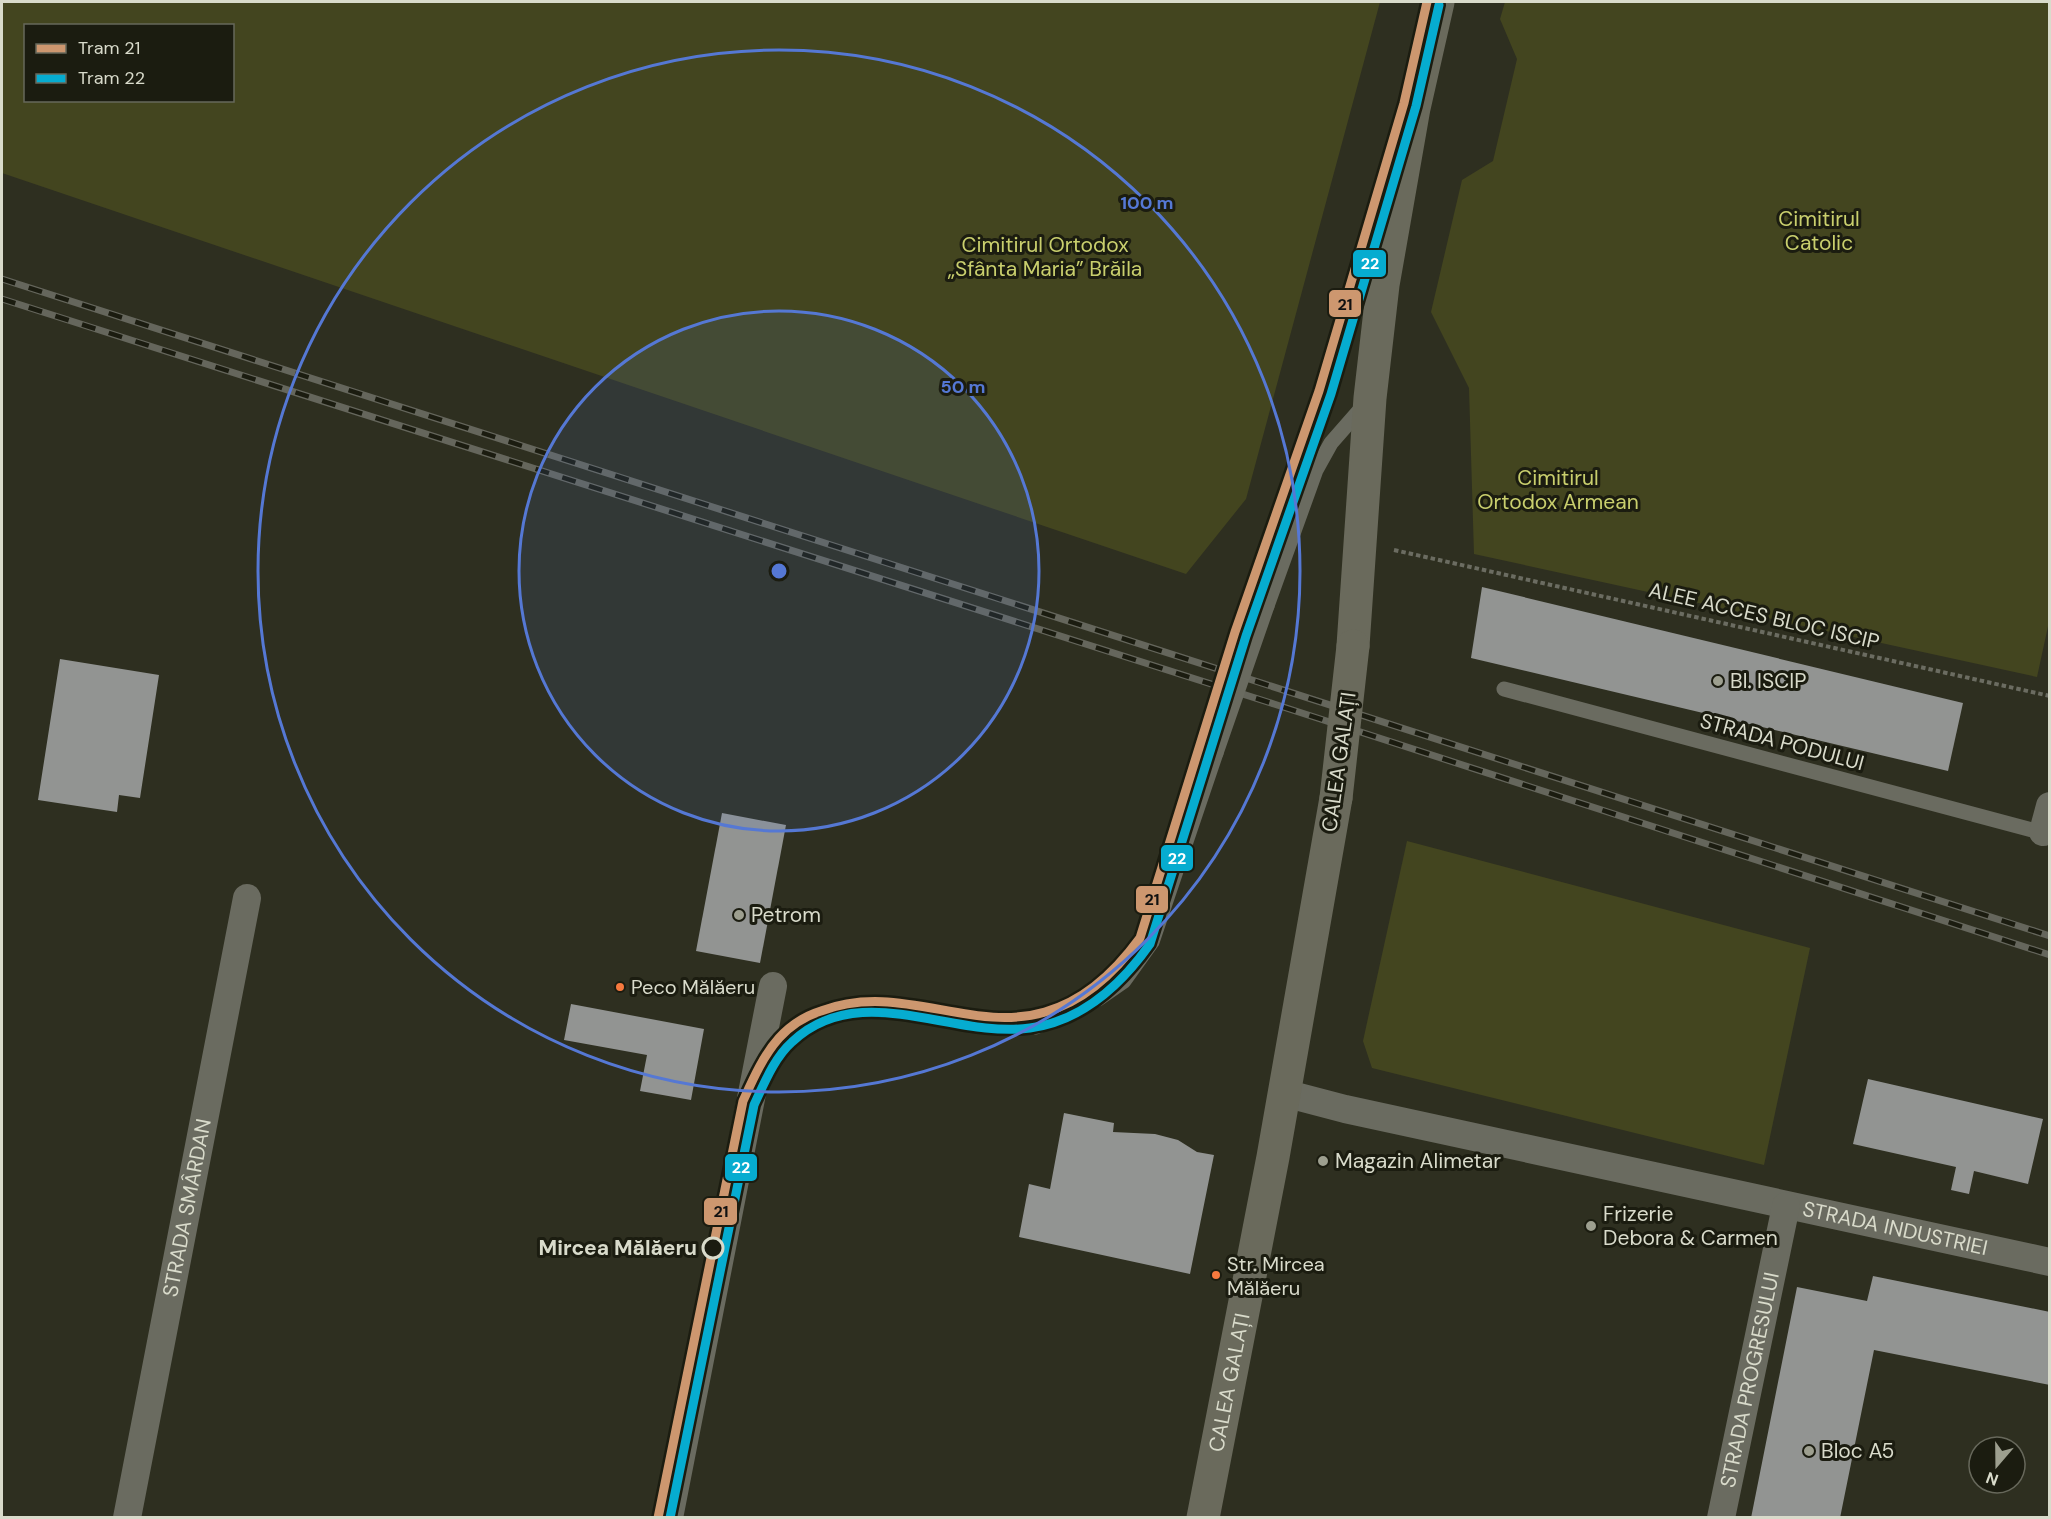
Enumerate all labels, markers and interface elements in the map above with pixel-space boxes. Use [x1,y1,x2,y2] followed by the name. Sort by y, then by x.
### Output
[24,24,234,102] legend
[78,36,140,60] text: Tram 21
[78,66,145,90] text: Tram 22
[1120,191,1174,215] text: 100 m
[1778,205,1860,257] park label: Cimitirul Catolic
[948,231,1142,283] park label: Cimitirul Ortodox „Sfânta Maria” Brăila
[1352,249,1387,278] line badge: 22
[1361,253,1379,274] text: 22
[1328,289,1362,318] line badge: 21
[1337,294,1353,315] text: 21
[940,375,986,399] text: 50 m
[1477,464,1639,516] park label: Cimitirul Ortodox Armean
[769,561,789,581] centre of rings
[1646,576,1882,656] street label: ALEE ACCES BLOC ISCIP
[1730,667,1806,695] place label: Bl. ISCIP
[1711,674,1725,688] marker: Bl. ISCIP
[1315,690,1363,834] street label: CALEA GALAȚI
[1697,707,1867,777] street label: STRADA PODULUI
[1160,844,1194,872] line badge: 22
[1168,848,1186,869] text: 22
[1135,885,1169,914] line badge: 21
[1144,889,1160,910] text: 21
[751,901,821,929] place label: Petrom
[732,908,746,922] marker: Petrom
[631,974,755,1000] place label: Peco Mălăeru
[614,981,626,993] marker: Peco Mălăeru
[156,1116,218,1299] street label: STRADA SMÂRDAN
[1335,1147,1501,1175] place label: Magazin Alimetar
[724,1153,758,1182] line badge: 22
[1316,1154,1330,1168] marker: Magazin Alimetar
[732,1157,750,1178] text: 22
[1800,1195,1990,1262] street label: STRADA INDUSTRIEI
[703,1197,738,1226] line badge: 21
[1603,1200,1778,1252] place label: Frizerie Debora & Carmen
[713,1201,729,1222] text: 21
[1584,1219,1598,1233] marker: Frizerie Debora & Carmen
[539,1234,697,1262] place label: Mircea Mălăeru
[702,1237,724,1259] marker: Mircea Mălăeru
[1227,1251,1325,1301] place label: Str. Mircea Mălăeru
[1210,1269,1222,1281] marker: Str. Mircea Mălăeru
[1714,1270,1786,1490] street label: STRADA PROGRESULUI
[1202,1311,1256,1454] street label: CALEA GALAȚI
[1967,1435,2027,1495] north arrow
[1821,1437,1894,1465] place label: Bloc A5
[1802,1444,1816,1458] marker: Bloc A5
[1983,1467,2001,1490] text: N

